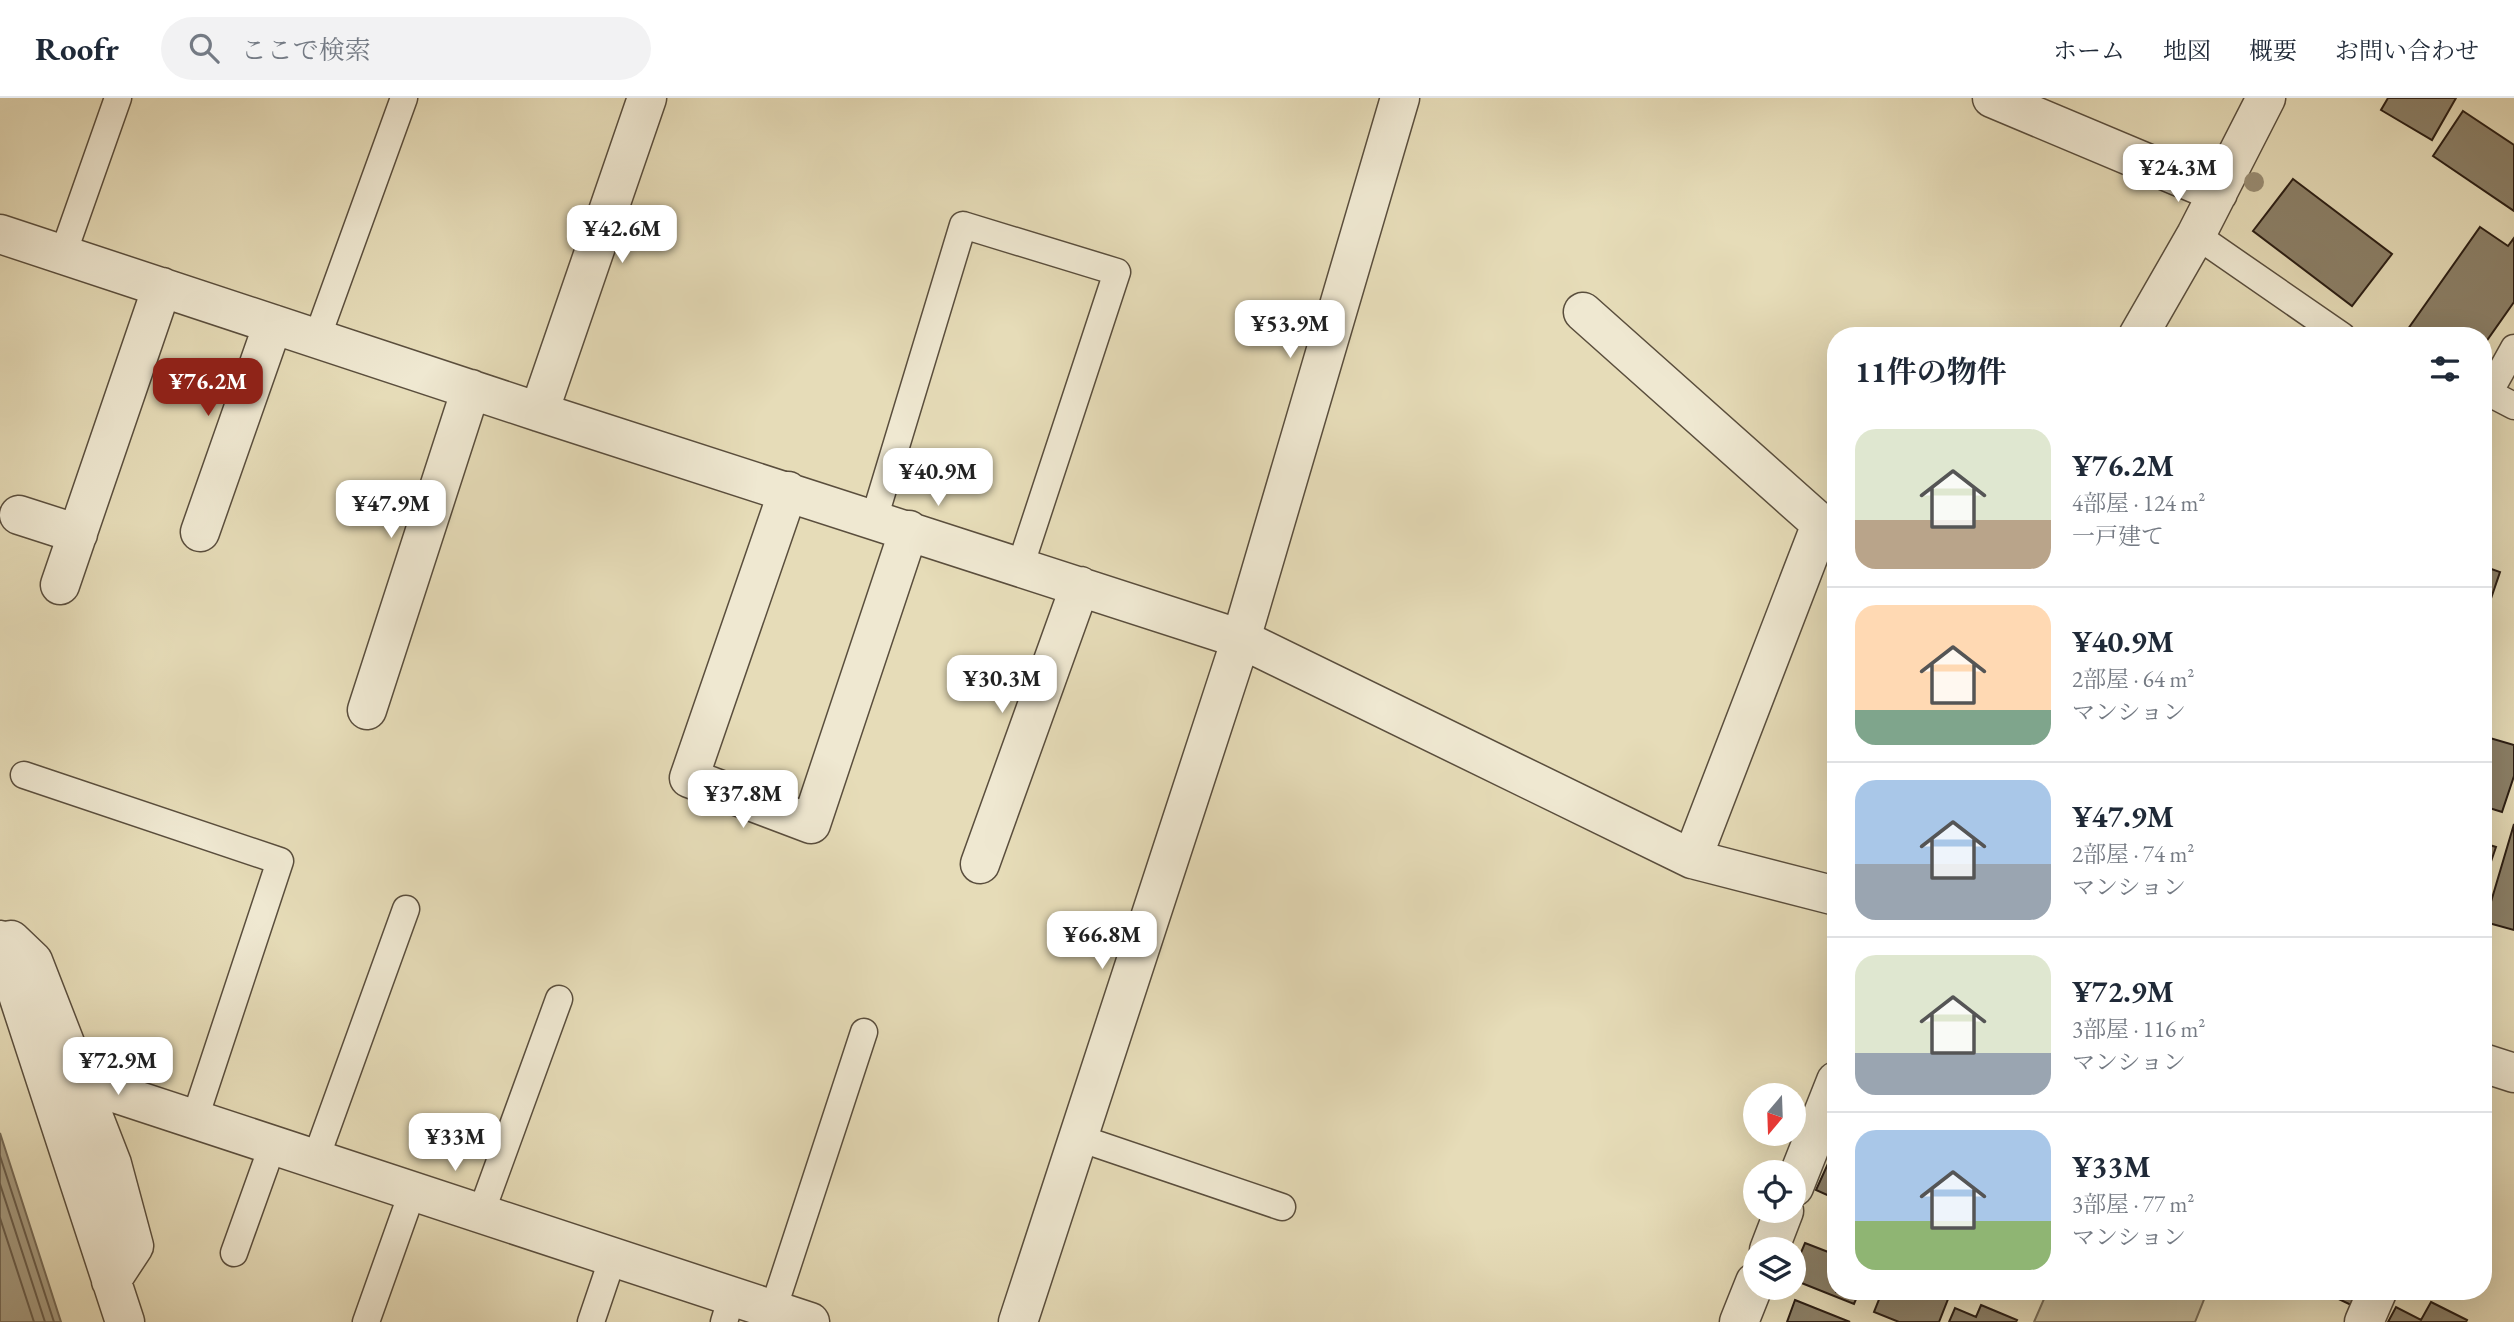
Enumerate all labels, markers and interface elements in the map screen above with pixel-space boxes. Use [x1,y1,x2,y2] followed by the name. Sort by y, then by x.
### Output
[161,17,651,80] search box
[35,27,119,70] text: Roofr
[185,29,223,67] icon: search
[241,33,371,67] text: ここで検索
[2053,35,2125,66] text: ホーム
[2163,35,2211,66] text: 地図
[2249,35,2297,66] text: 概要
[2335,35,2479,66] text: お問い合わせ
[2121,144,2235,204] pin: ¥24.3M
[2139,152,2217,182] text: ¥24.3M
[565,206,679,265] pin: ¥42.6M
[583,213,661,243] text: ¥42.6M
[1233,300,1347,360] pin: ¥53.9M
[1251,308,1329,338] text: ¥53.9M
[2426,350,2464,388] icon: filters
[1855,352,2007,391] text: 11件の物件
[151,358,265,418] pin: ¥76.2M
[169,366,247,396] text: ¥76.2M
[2072,446,2174,485] text: ¥76.2M
[881,448,995,508] pin: ¥40.9M
[899,456,977,486] text: ¥40.9M
[1911,457,1995,541] icon: home
[334,480,448,540] pin: ¥47.9M
[352,488,430,518] text: ¥47.9M
[2072,488,2205,518] text: 4部屋 · 124 m²
[2072,521,2164,551] text: 一戸建て
[2072,622,2174,661] text: ¥40.9M
[1911,633,1995,717] icon: home
[945,656,1059,715] pin: ¥30.3M
[963,663,1041,693] text: ¥30.3M
[2072,664,2194,694] text: 2部屋 · 64 m²
[2072,697,2186,727] text: マンション
[686,770,800,830] pin: ¥37.8M
[704,778,782,808] text: ¥37.8M
[2072,797,2174,836] text: ¥47.9M
[1911,808,1995,892] icon: home
[2072,839,2194,869] text: 2部屋 · 74 m²
[2072,872,2186,902] text: マンション
[1045,912,1159,971] pin: ¥66.8M
[1063,919,1141,949] text: ¥66.8M
[2072,972,2174,1011] text: ¥72.9M
[1911,983,1995,1067] icon: home
[2072,1014,2205,1044] text: 3部屋 · 116 m²
[61,1038,175,1097] pin: ¥72.9M
[79,1045,157,1075] text: ¥72.9M
[2072,1047,2186,1077] text: マンション
[1743,1083,1806,1146] north arrow
[1743,1083,1806,1300] map controls
[414,1114,496,1173] pin: ¥33M
[425,1121,485,1151] text: ¥33M
[2072,1147,2151,1186] text: ¥33M
[1911,1158,1995,1242] icon: home
[1743,1160,1806,1223] button: locate
[2072,1189,2194,1219] text: 3部屋 · 77 m²
[2072,1222,2186,1252] text: マンション
[1743,1237,1806,1300] button: layers

